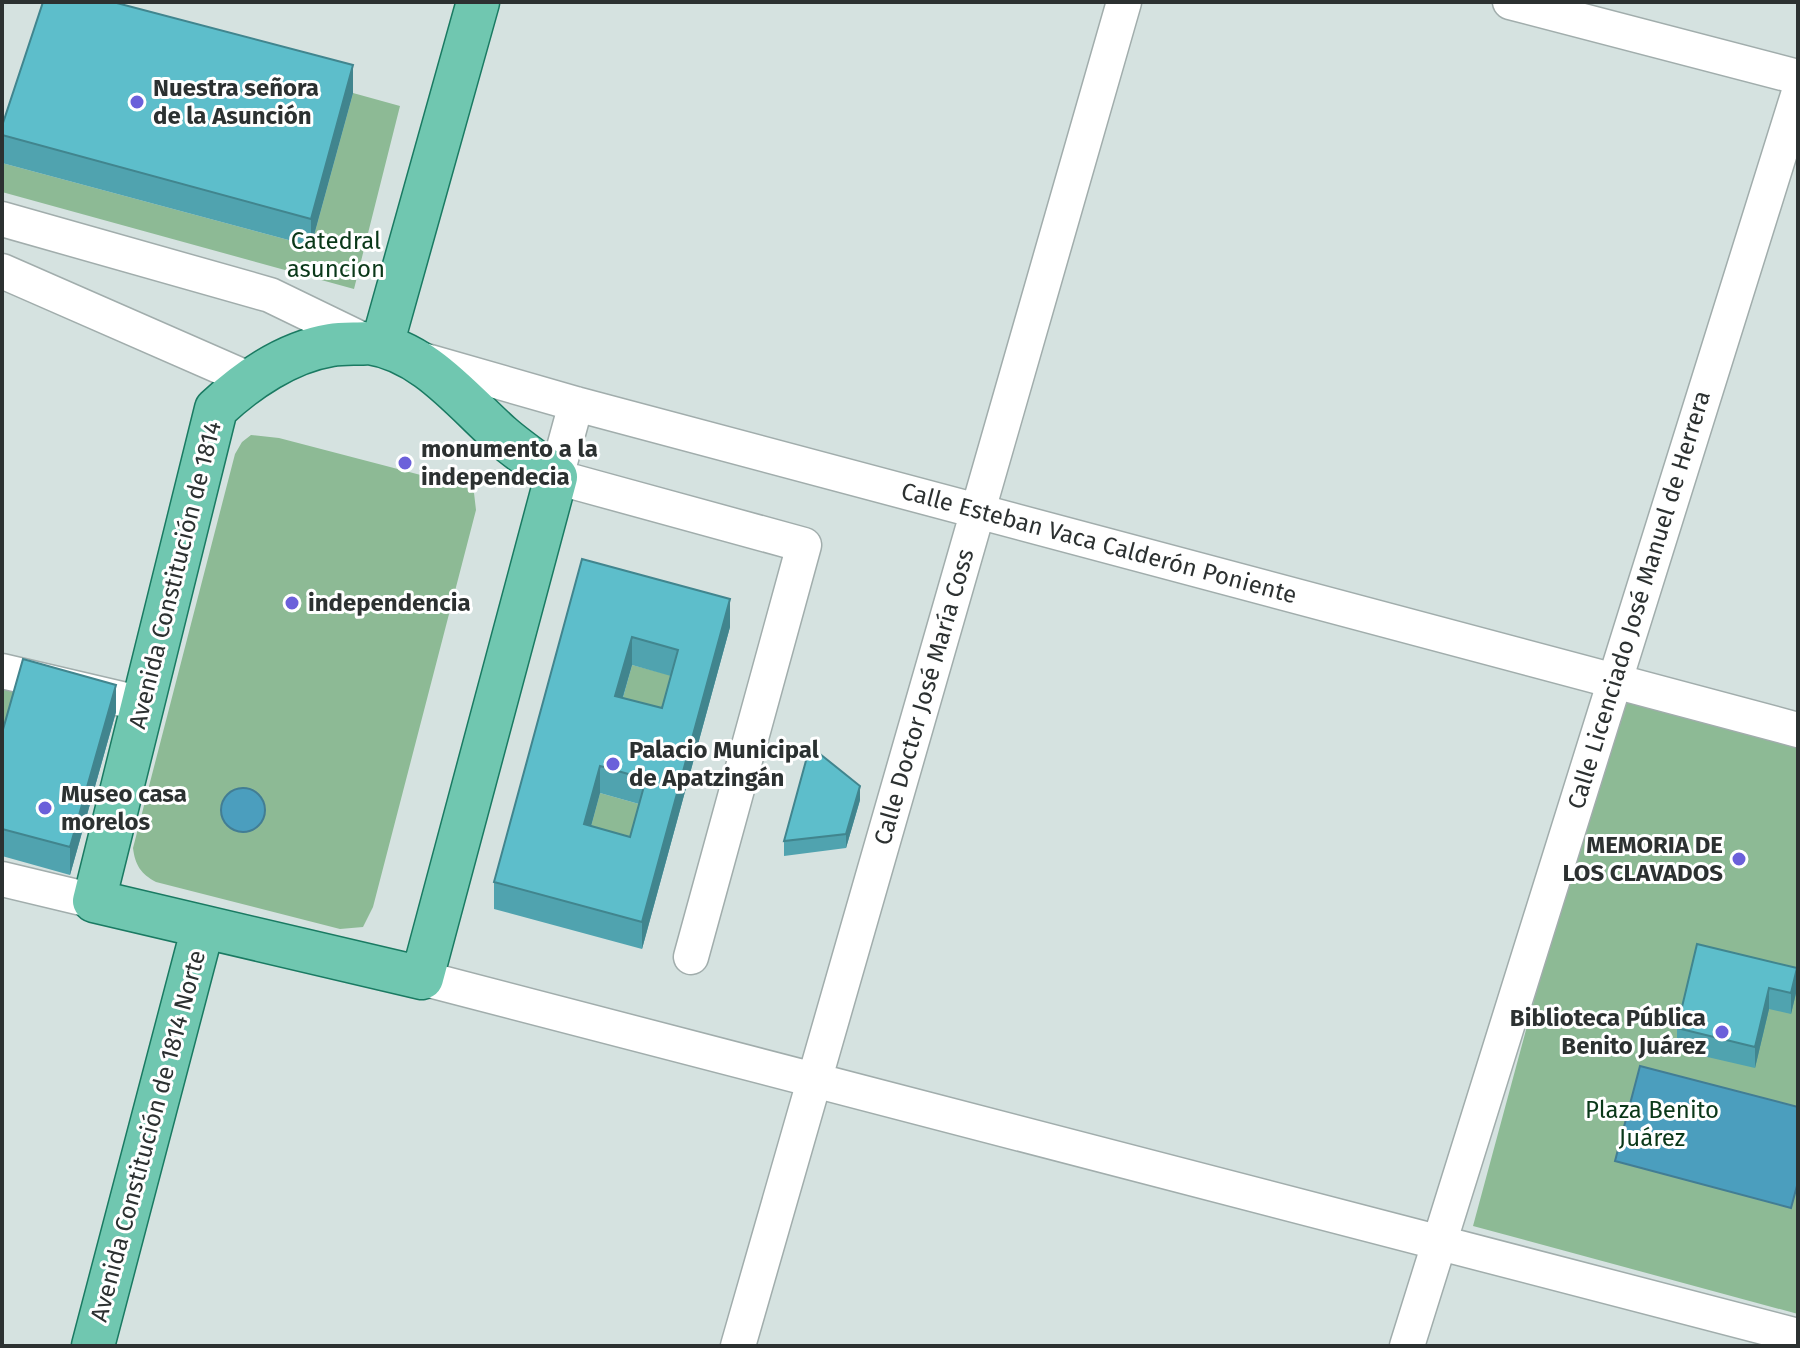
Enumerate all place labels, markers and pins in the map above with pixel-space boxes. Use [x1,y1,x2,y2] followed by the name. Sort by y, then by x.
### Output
[153,74,319,130] place label: Nuestra señora de la Asunción
[128,93,146,111] marker: Nuestra señora de la Asunción
[421,435,598,491] place label: monumento a la independecia
[396,454,414,472] marker: monumento a la independecia
[308,589,471,617] place label: independencia
[283,594,301,612] marker: independencia
[629,736,820,792] place label: Palacio Municipal de Apatzingán
[604,755,622,773] marker: Palacio Municipal de Apatzingán
[61,780,187,836] place label: Museo casa morelos
[36,799,54,817] marker: Museo casa morelos
[1563,831,1723,887] place label: MEMORIA DE LOS CLAVADOS
[1730,850,1748,868] marker: MEMORIA DE LOS CLAVADOS
[1510,1004,1706,1060] place label: Biblioteca Pública Benito Juárez
[1713,1023,1731,1041] marker: Biblioteca Pública Benito Juárez

